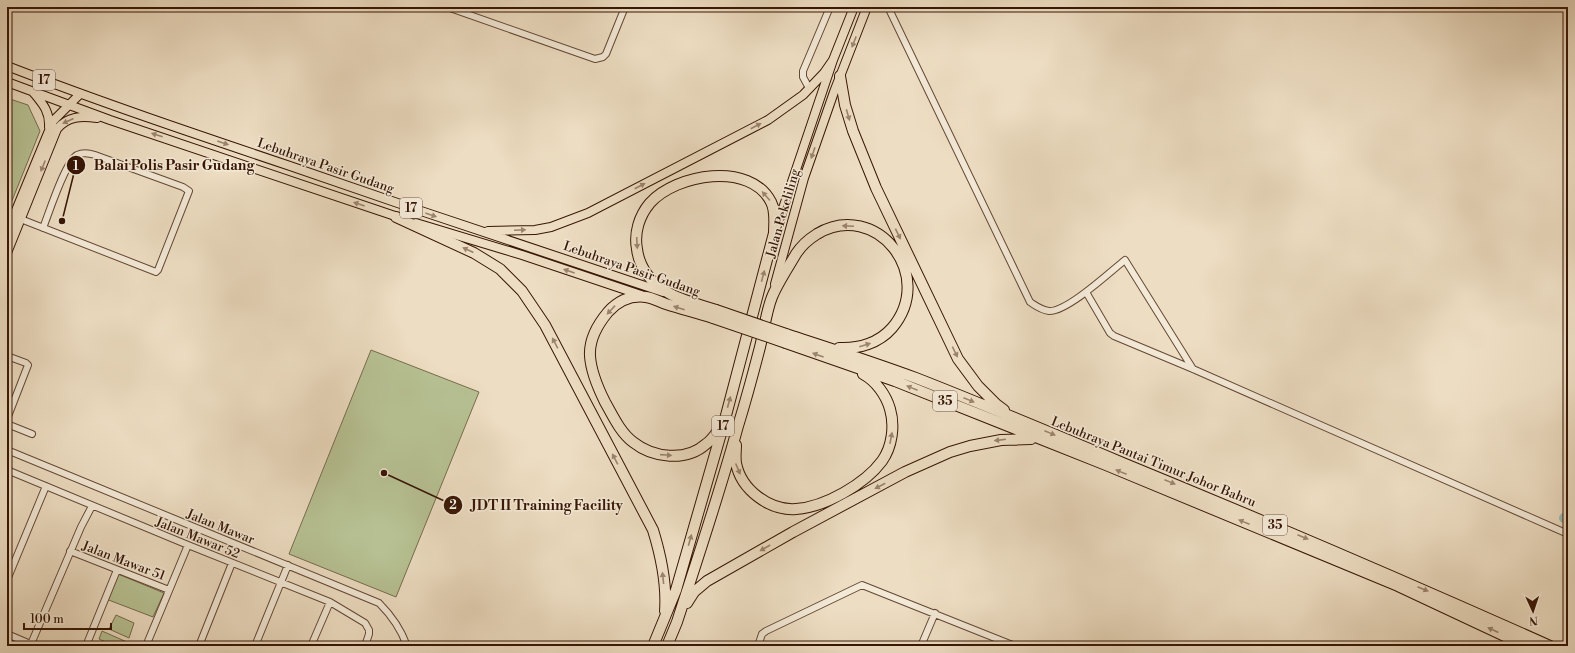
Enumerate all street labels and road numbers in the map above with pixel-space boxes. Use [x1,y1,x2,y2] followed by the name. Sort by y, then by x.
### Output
[33,70,55,90] road number: 17
[255,135,397,197] street label: Lebuhraya Pasir Gudang
[762,167,803,260] street label: Jalan Pekeliling
[400,198,422,218] road number: 17
[561,238,703,300] street label: Lebuhraya Pasir Gudang
[933,391,957,411] road number: 35
[1049,413,1259,511] street label: Lebuhraya Pantai Timur Johor Bahru
[712,416,734,436] road number: 17
[183,506,257,548] street label: Jalan Mawar
[152,513,242,562] street label: Jalan Mawar 52
[1263,515,1287,535] road number: 35
[79,537,168,584] street label: Jalan Mawar 51

